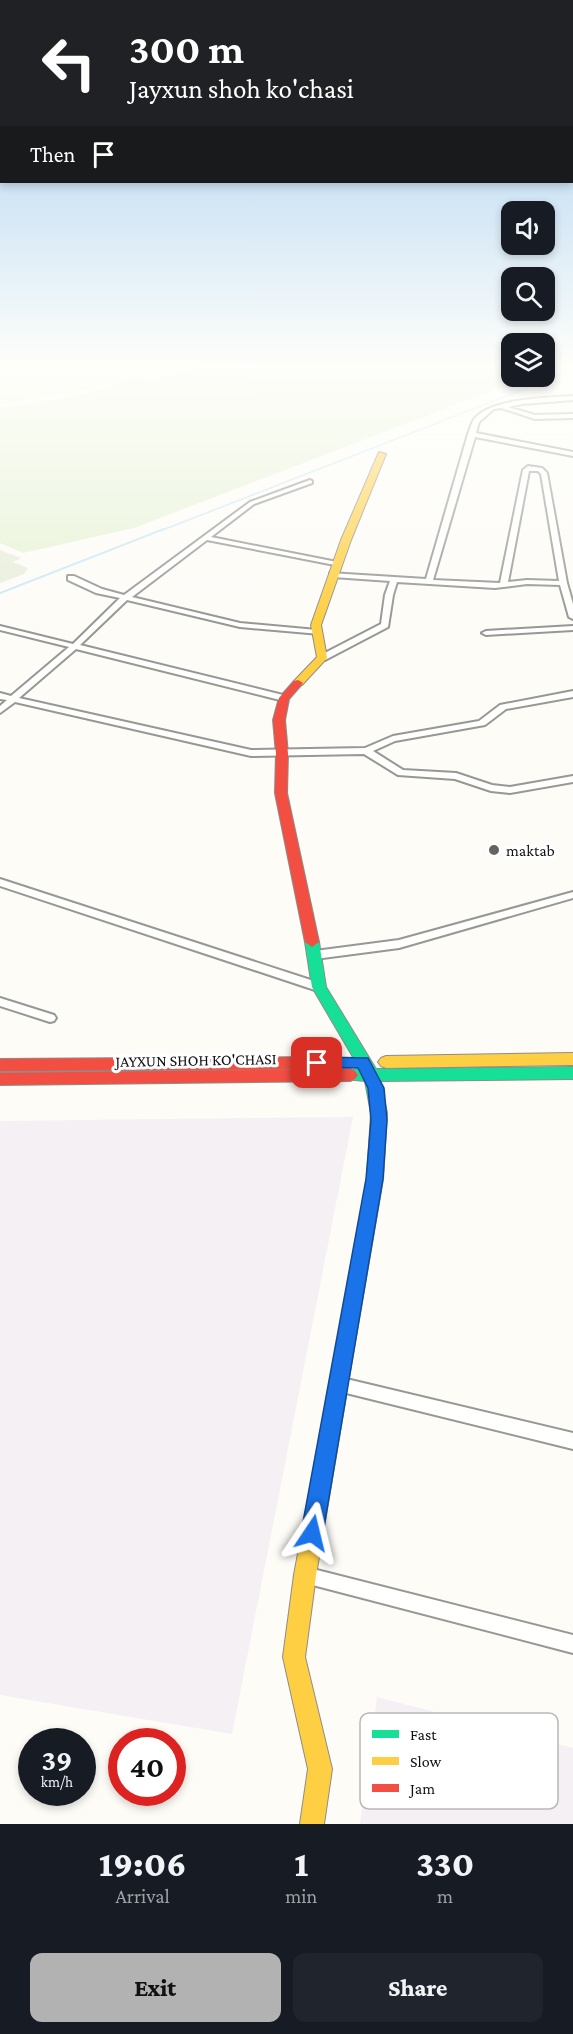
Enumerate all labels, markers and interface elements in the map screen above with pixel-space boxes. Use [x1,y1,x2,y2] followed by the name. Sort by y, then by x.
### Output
[30,24,108,102] icon: left
[129,25,244,72] text: 300 m
[129,74,354,104] text: Jayxun shoh ko'chasi
[87,138,120,171] icon: arrive
[30,142,75,167] text: Then
[501,201,555,387] map controls
[501,201,555,255] button: sound
[501,267,555,321] button: search
[501,333,555,387] button: layers
[506,842,555,859] place label: maktab
[487,843,501,857] marker: maktab
[291,1037,342,1088] pin
[300,1046,333,1079] icon: arrive
[113,1050,277,1071] street label: JAYXUN SHOH KO'CHASI
[280,1501,344,1565] position arrow
[360,1713,558,1809] legend
[410,1726,437,1743] text: Fast
[108,1728,186,1806] speed limit sign: 40
[41,1743,73,1776] text: 39
[410,1753,442,1770] text: Slow
[41,1774,73,1790] text: km/h
[408,1780,435,1798] text: Jam
[99,1844,186,1884] text: 19:06
[294,1844,308,1884] text: 1
[416,1844,474,1884] text: 330
[115,1885,170,1907] text: Arrival
[285,1885,317,1907] text: min
[437,1885,453,1907] text: m
[30,1953,281,2022] button: Exit
[293,1953,543,2022] button: Share

